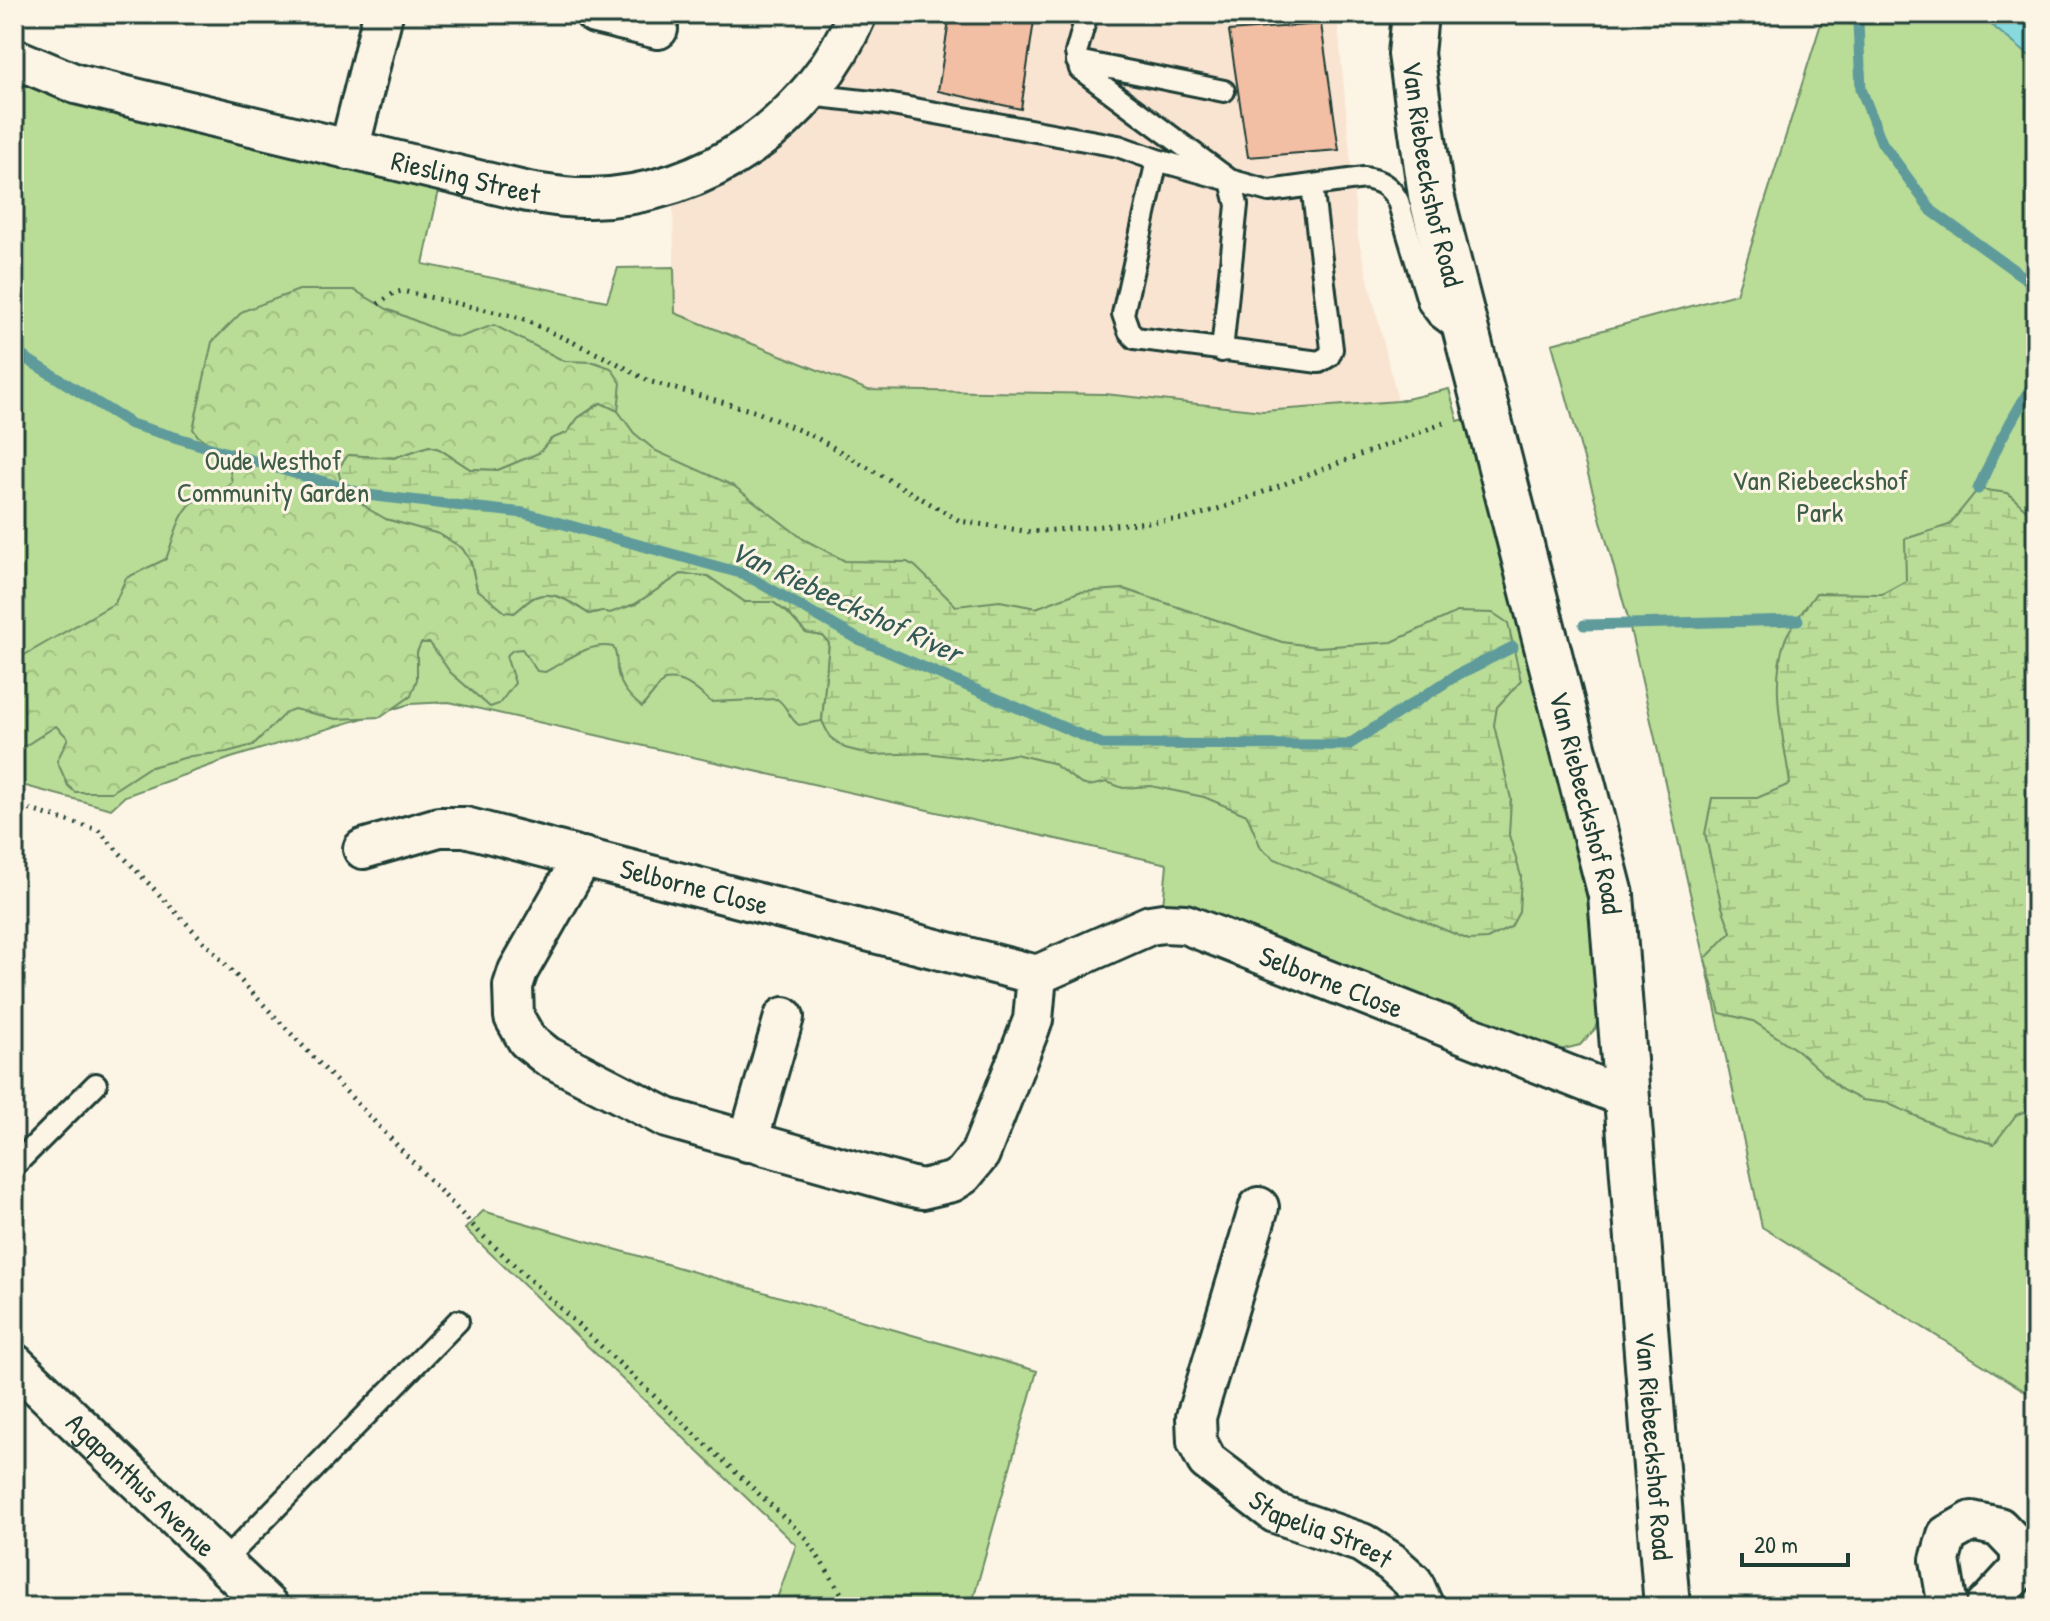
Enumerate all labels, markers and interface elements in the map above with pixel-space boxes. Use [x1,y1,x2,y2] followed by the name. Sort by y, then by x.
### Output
[1393,59,1473,291] street label: Van Riebeeckshof Road
[388,141,543,213] street label: Riesling Street
[177,441,369,511] park label: Oude Westhof Community Garden
[1732,461,1908,531] park label: Van Riebeeckshof Park
[724,530,972,674] water label: Van Riebeeckshof River
[1540,687,1631,915] street label: Van Riebeeckshof Road
[616,849,772,924] street label: Selborne Close
[1254,936,1409,1027] street label: Selborne Close
[1626,1330,1682,1561] street label: Van Riebeeckshof Road
[58,1404,224,1565] street label: Agapanthus Avenue
[1241,1481,1400,1577] street label: Stapelia Street
[1742,1517,1848,1567] scale bar
[1754,1528,1798,1560] text: 20 m

